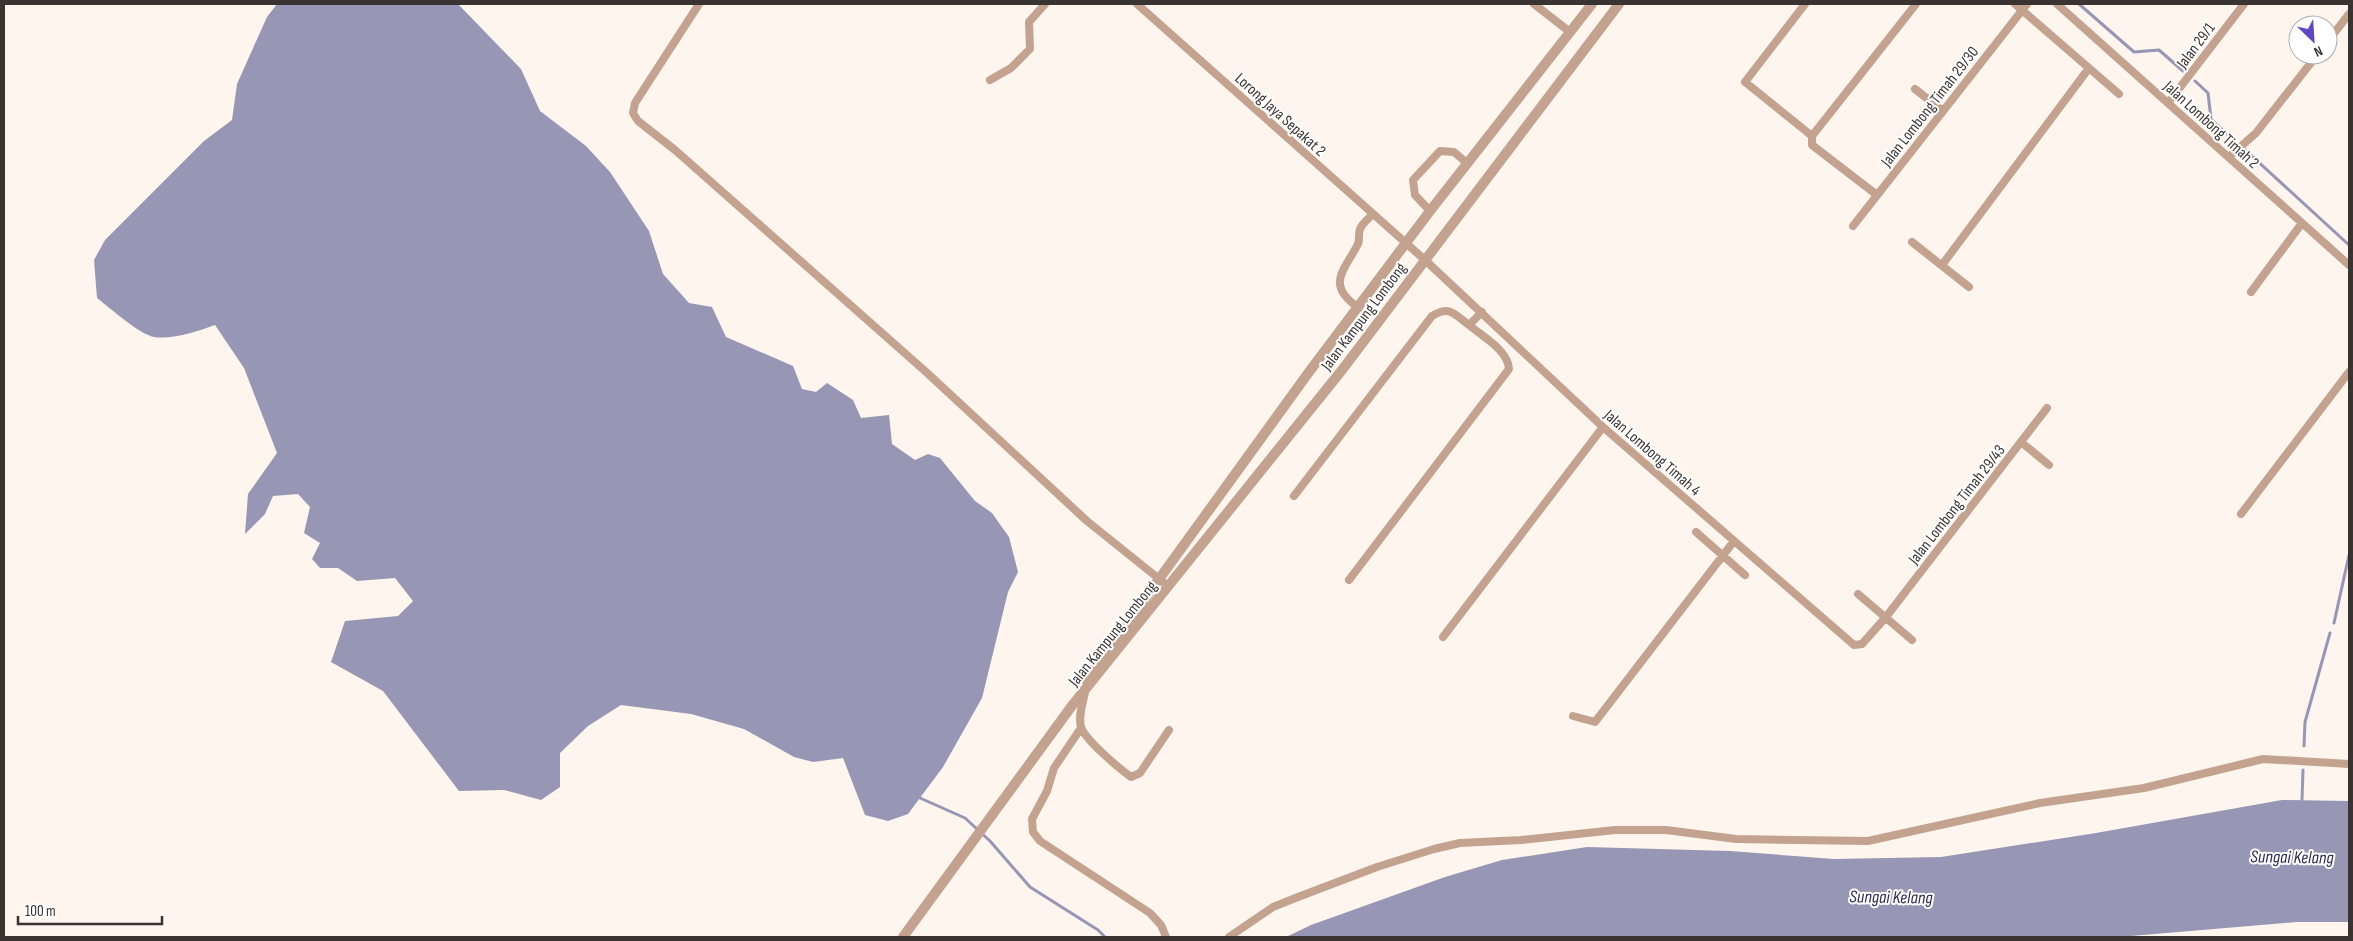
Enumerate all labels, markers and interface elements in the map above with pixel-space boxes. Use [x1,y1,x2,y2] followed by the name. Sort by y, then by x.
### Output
[2288,15,2338,65] north arrow
[2172,19,2220,73] street label: Jalan 29/1
[2311,42,2325,61] text: N
[1877,43,1983,172] street label: Jalan Lombong Timah 29/30
[1231,69,1329,161] street label: Lorong Jaya Sepakat 2
[2159,77,2263,173] street label: Jalan Lombong Timah 2
[1317,259,1411,375] street label: Jalan Kampung Lombong
[1599,405,1704,500] street label: Jalan Lombong Timah 4
[1904,441,2010,569] street label: Jalan Lombong Timah 29/43
[1064,578,1161,691] street label: Jalan Kampung Lombong
[2250,846,2334,869] water label: Sungai Kelang
[1849,886,1933,909] water label: Sungai Kelang
[18,894,161,926] scale bar
[25,902,56,921] text: 100 m

